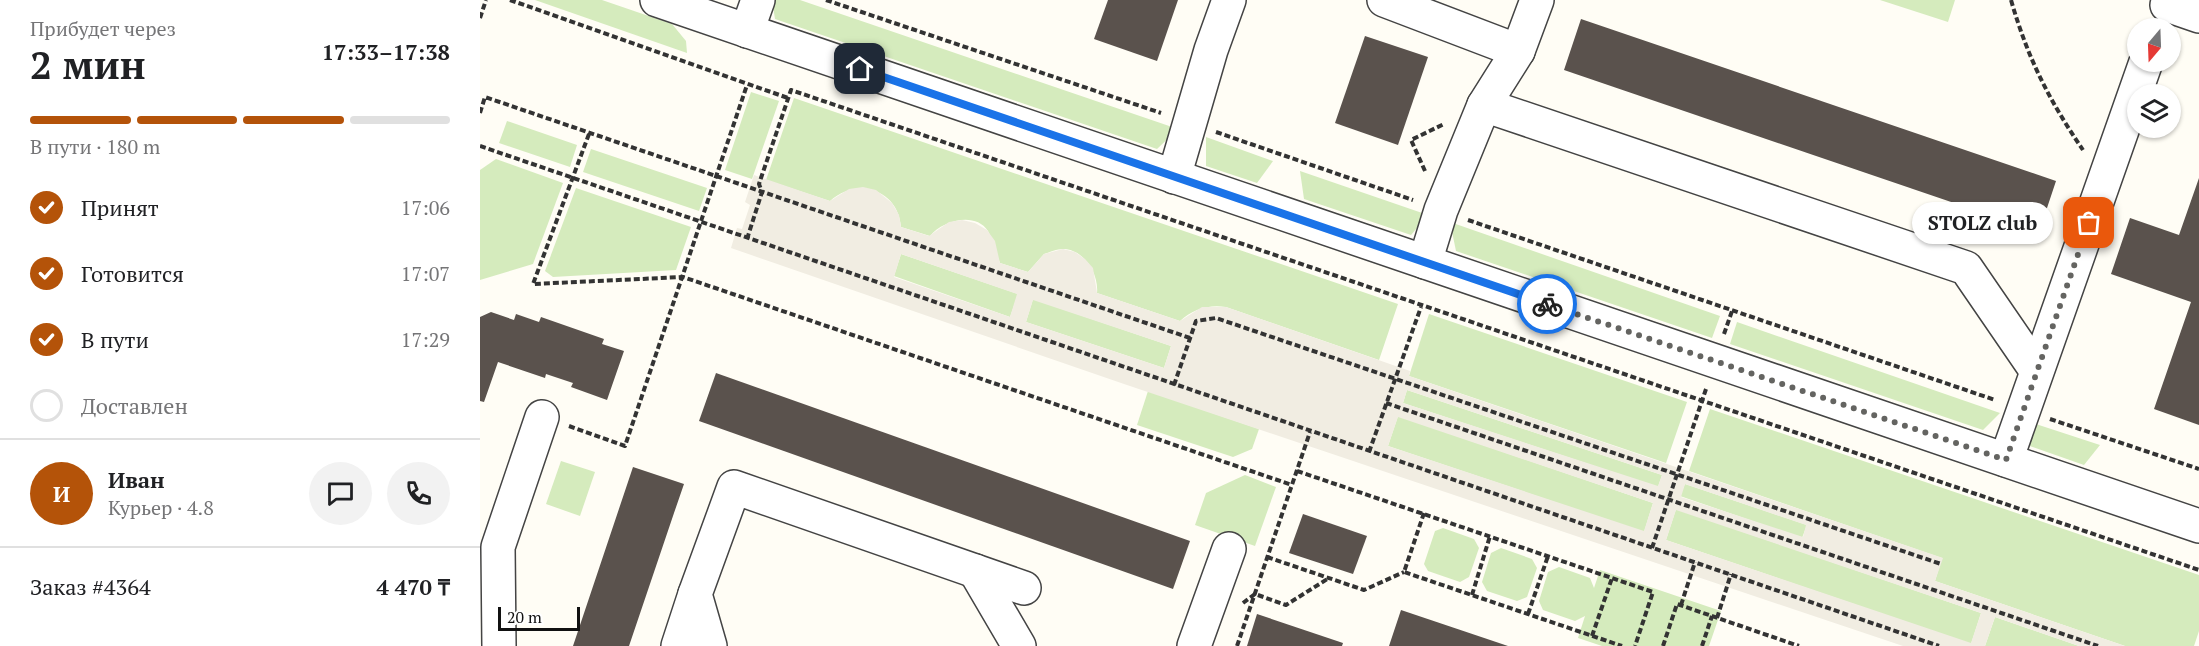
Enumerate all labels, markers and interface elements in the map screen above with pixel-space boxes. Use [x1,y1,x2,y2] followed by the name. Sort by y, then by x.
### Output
[30,15,176,42] text: Прибудет через
[2127,18,2181,72] north arrow
[2127,18,2181,138] map controls
[322,37,450,66] text: 17:33–17:38
[30,38,146,90] text: 2 мин
[834,43,885,94] pin
[843,52,876,85] icon: home
[2127,84,2181,138] button: layers
[30,133,160,160] text: В пути · 180 m
[30,191,63,224] icon: check
[81,193,159,222] text: Принят
[401,194,450,221] text: 17:06
[2063,197,2114,248] pin
[1912,202,2053,244] callout: STOLZ club
[2072,206,2105,239] icon: bag
[1928,209,2037,236] text: STOLZ club
[30,257,63,290] icon: check
[81,259,184,288] text: Готовится
[401,260,450,287] text: 17:07
[1517,274,1577,334] courier
[1531,288,1564,321] icon: bike
[30,323,63,356] icon: check
[81,325,149,354] text: В пути
[401,326,450,353] text: 17:29
[81,391,188,420] text: Доставлен
[309,462,372,525] button: chat
[387,462,450,525] button: phone
[108,465,165,494] text: Иван
[53,479,70,508] text: И
[108,494,214,521] text: Курьер · 4.8
[30,572,151,601] text: Заказ #4364
[376,572,450,601] text: 4 470 ₸
[498,604,580,632] scale bar
[507,606,542,628] text: 20 m

